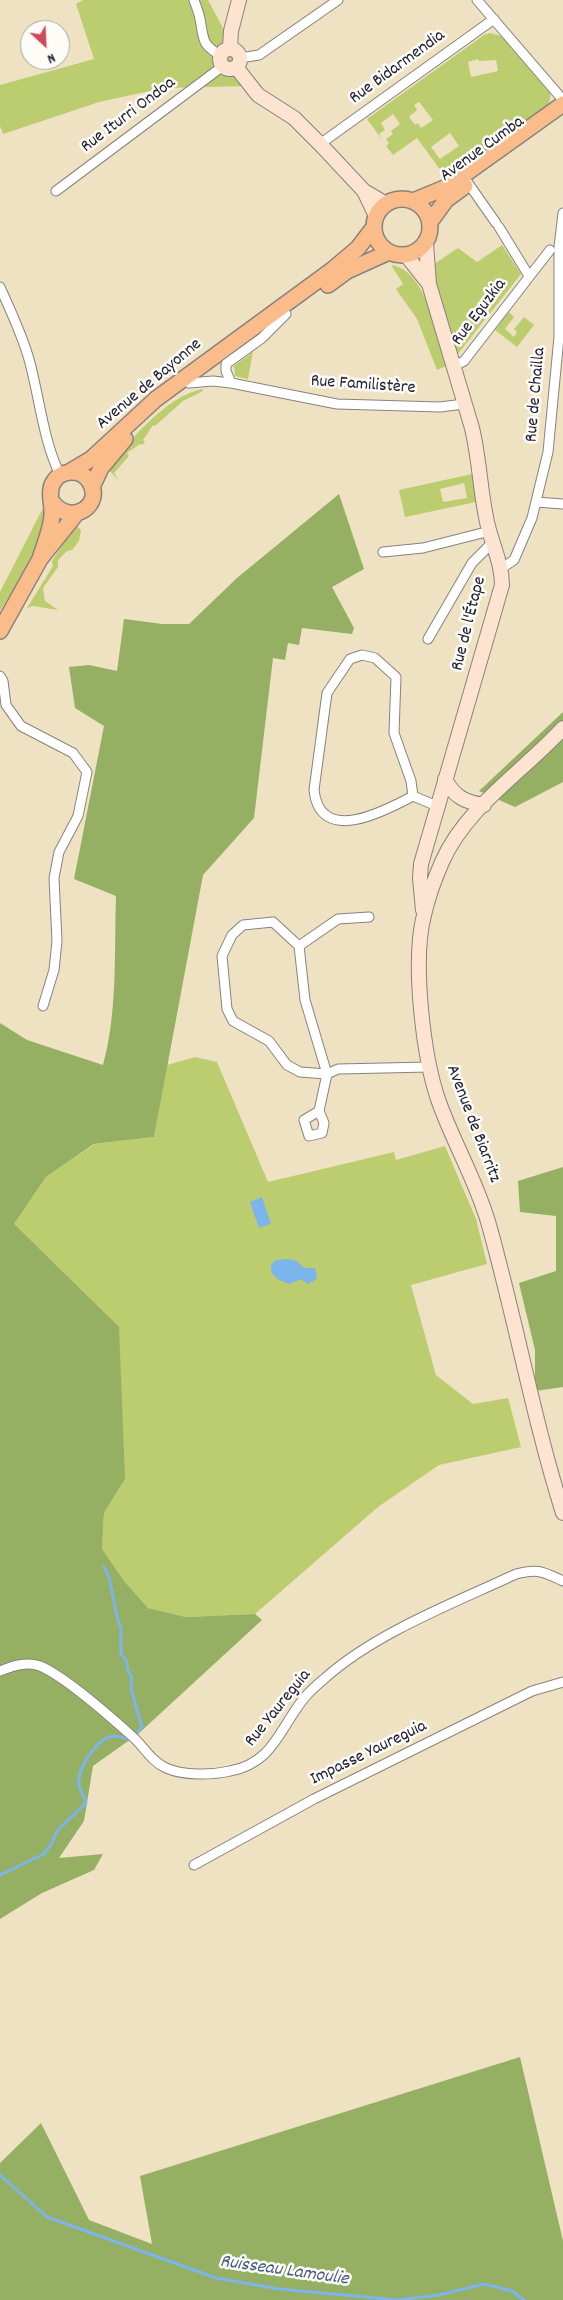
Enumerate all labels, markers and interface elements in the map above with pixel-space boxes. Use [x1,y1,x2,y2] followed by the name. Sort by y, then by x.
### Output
[20,20,70,70] north arrow
[346,26,450,110] street label: Rue Bidarmendia
[44,47,58,68] text: N
[77,73,181,159] street label: Rue Iturri Ondoa
[437,112,529,188] street label: Avenue Cumba
[448,275,512,351] street label: Rue Eguzkia
[93,335,207,435] street label: Avenue de Bayonne
[522,347,552,443] street label: Rue de Chailla
[310,372,416,400] street label: Rue Familistère
[448,575,492,673] street label: Rue de l'Étape
[440,1062,504,1186] street label: Avenue de Biarritz
[241,1666,317,1752] street label: Rue Yaureguia
[307,1717,431,1791] street label: Impasse Yaureguia
[218,2252,350,2292] water label: Ruisseau Lamoulie

